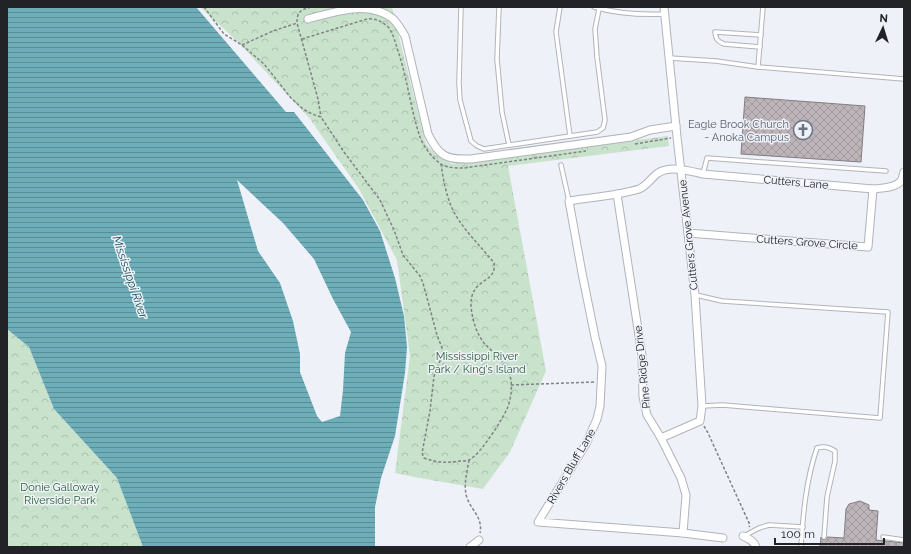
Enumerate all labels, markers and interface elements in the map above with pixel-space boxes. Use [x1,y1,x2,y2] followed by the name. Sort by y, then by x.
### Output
[863,8,903,48] north arrow
[879,12,888,25] text: N
[688,118,789,144] place label: Eagle Brook Church - Anoka Campus
[792,119,814,141] church icon: Eagle Brook Church - Anoka Campus
[763,173,829,192] street label: Cutters Lane
[676,179,701,291] street label: Cutters Grove Avenue
[756,232,859,253] street label: Cutters Grove Circle
[109,234,151,321] water label: Mississippi River
[632,324,653,409] street label: Pine Ridge Drive
[428,350,526,376] park label: Mississippi River Park / King's Island
[545,426,599,506] street label: Rivers Bluff Lane
[20,481,100,507] park label: Donie Galloway Riverside Park
[775,520,884,546] scale bar
[781,527,815,541] text: 100 m

